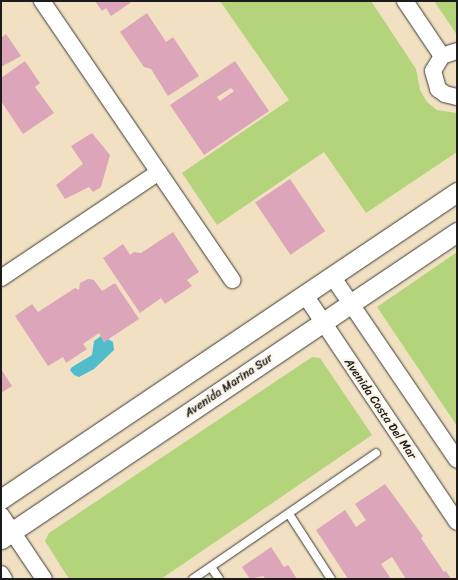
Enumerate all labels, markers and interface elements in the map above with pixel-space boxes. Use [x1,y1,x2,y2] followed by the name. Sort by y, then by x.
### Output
[182,351,276,421] street label: Avenida Marina Sur
[341,356,419,462] street label: Avenida Costa Del Mar

